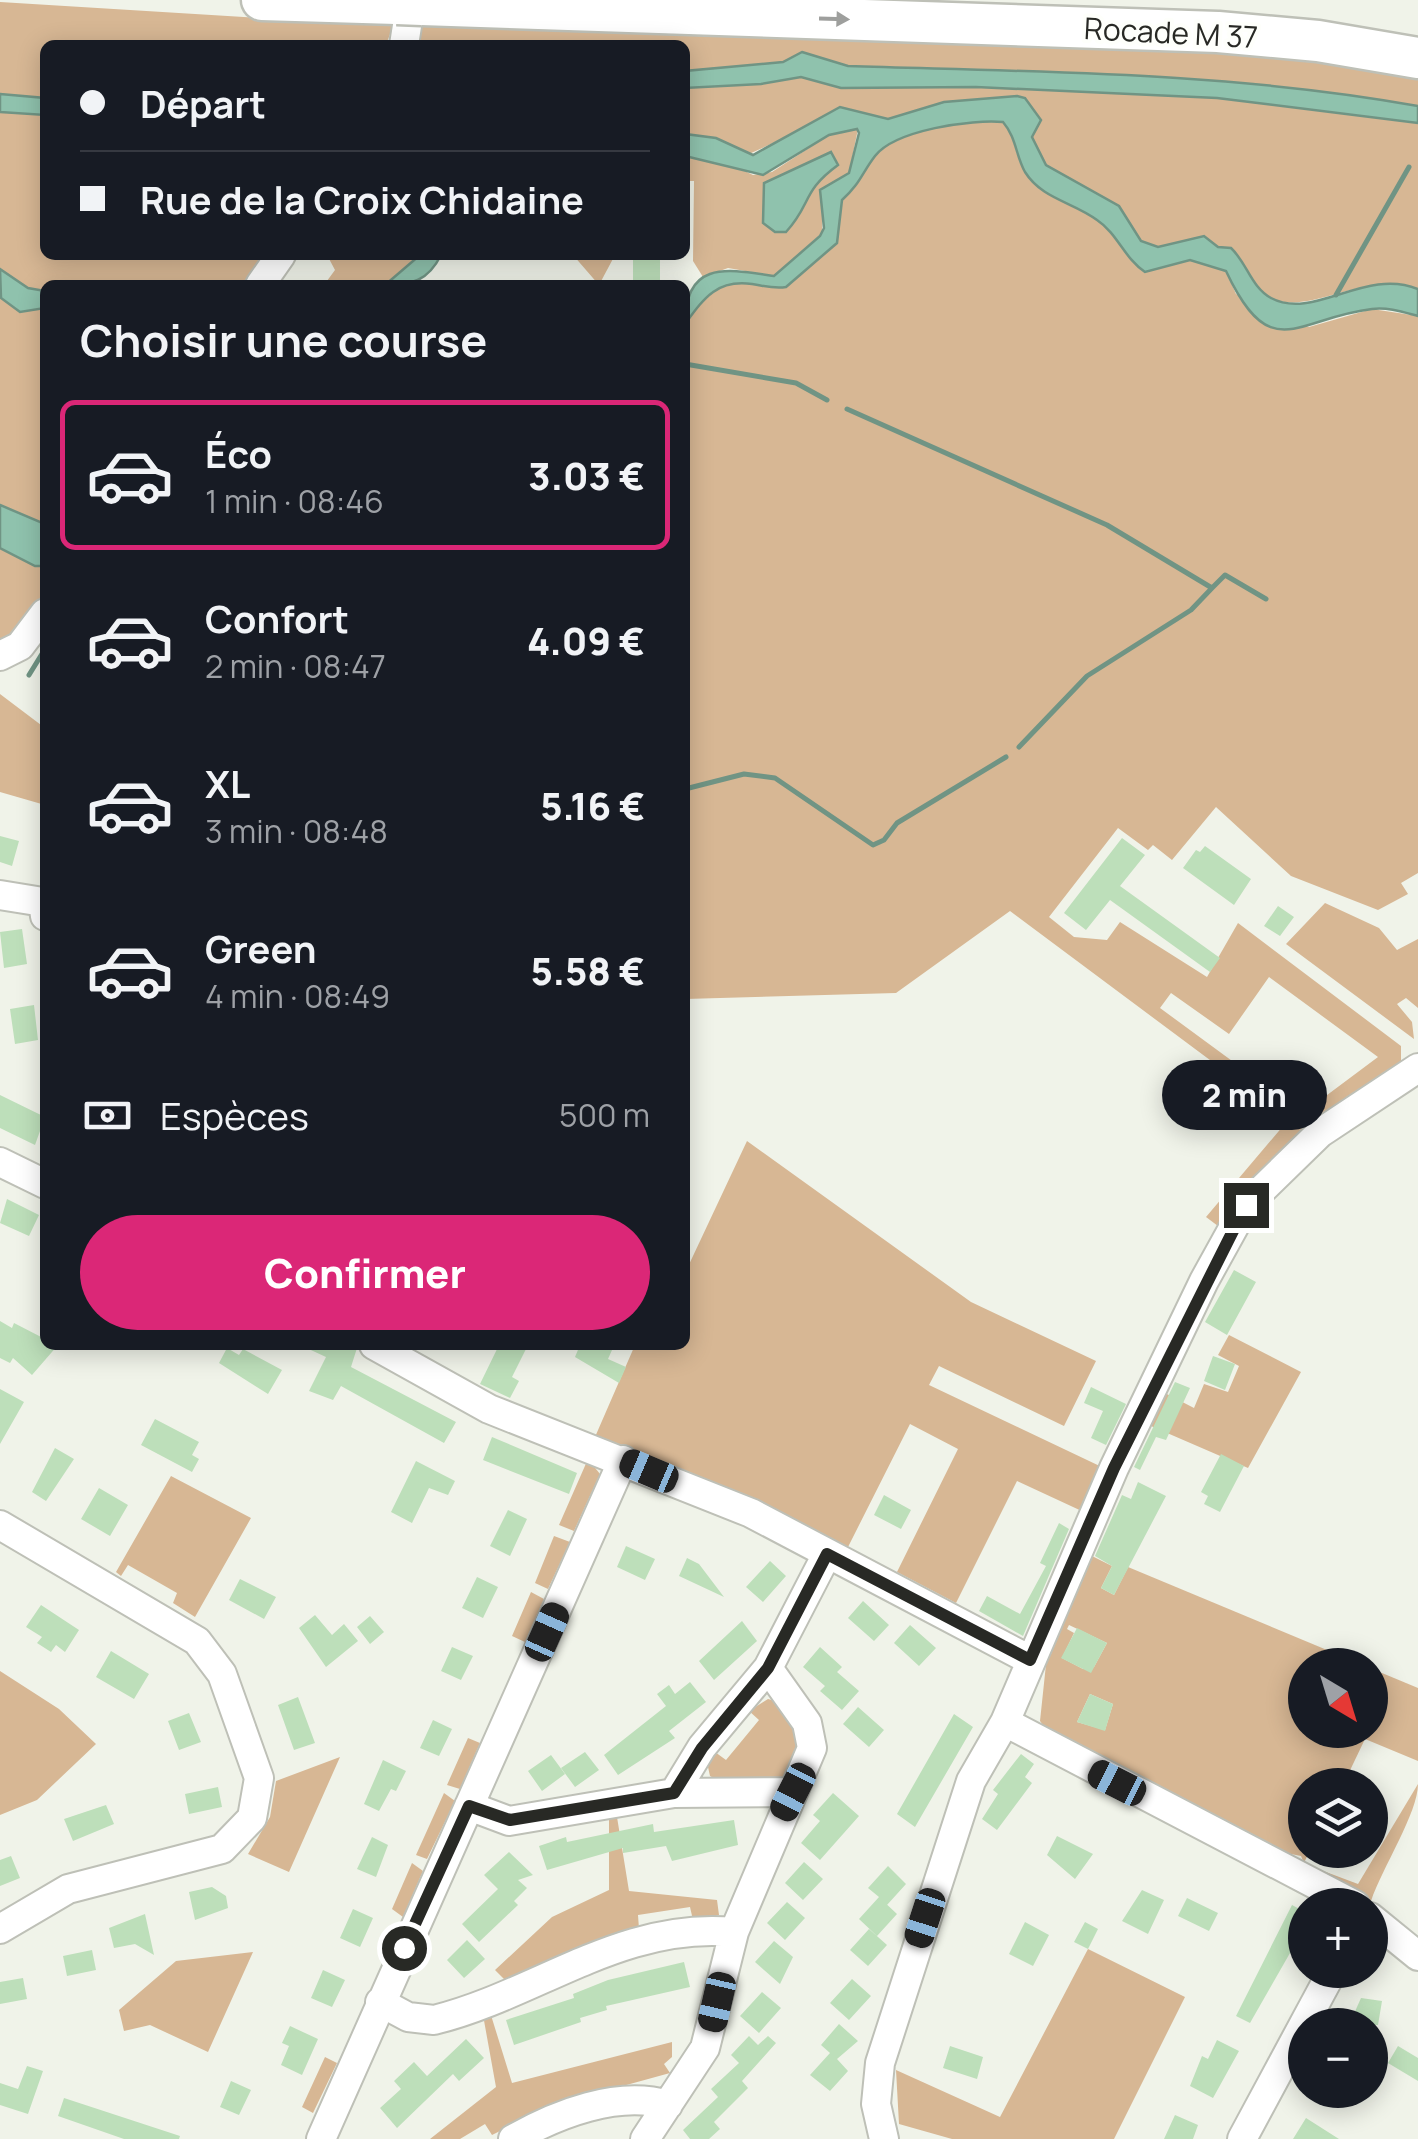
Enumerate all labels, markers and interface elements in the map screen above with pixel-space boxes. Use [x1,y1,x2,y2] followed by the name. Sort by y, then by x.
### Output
[1083,7,1259,57] street label: Rocade M 37
[819,11,851,27] one-way arrow
[140,77,266,129] text: Départ
[140,173,584,225] text: Rue de la Croix Chidaine
[80,309,487,371] text: Choisir une course
[205,427,272,479] text: Éco
[85,430,175,520] icon: car
[528,449,645,501] text: 3.03 €
[205,479,384,523] text: 1 min · 08:46
[205,592,349,644] text: Confort
[85,595,175,685] icon: car
[527,614,645,666] text: 4.09 €
[205,644,386,688] text: 2 min · 08:47
[205,757,250,809] text: XL
[85,760,175,850] icon: car
[540,779,645,831] text: 5.16 €
[205,809,388,853] text: 3 min · 08:48
[205,922,317,974] text: Green
[85,925,175,1015] icon: car
[530,944,645,996] text: 5.58 €
[205,974,390,1018] text: 4 min · 08:49
[1164,1060,1328,1130] callout: 2 min
[1202,1073,1287,1117] text: 2 min
[80,1088,135,1143] icon: cash
[160,1089,309,1141] text: Espèces
[559,1093,650,1137] text: 500 m
[1224,1183,1269,1228] route end
[80,1215,650,1330] button: Confirmer
[616,1445,682,1497] car
[521,1598,573,1666] car
[1288,1648,1388,1748] north arrow
[1288,1648,1388,2108] map controls
[1083,1756,1151,1810] car
[766,1758,820,1826] car
[1288,1768,1388,1868] button: layers
[901,1885,949,1951] car
[1288,1888,1388,1988] button: +
[382,1926,427,1971] route start
[696,1969,738,2035] car
[1288,2008,1388,2108] button: −

